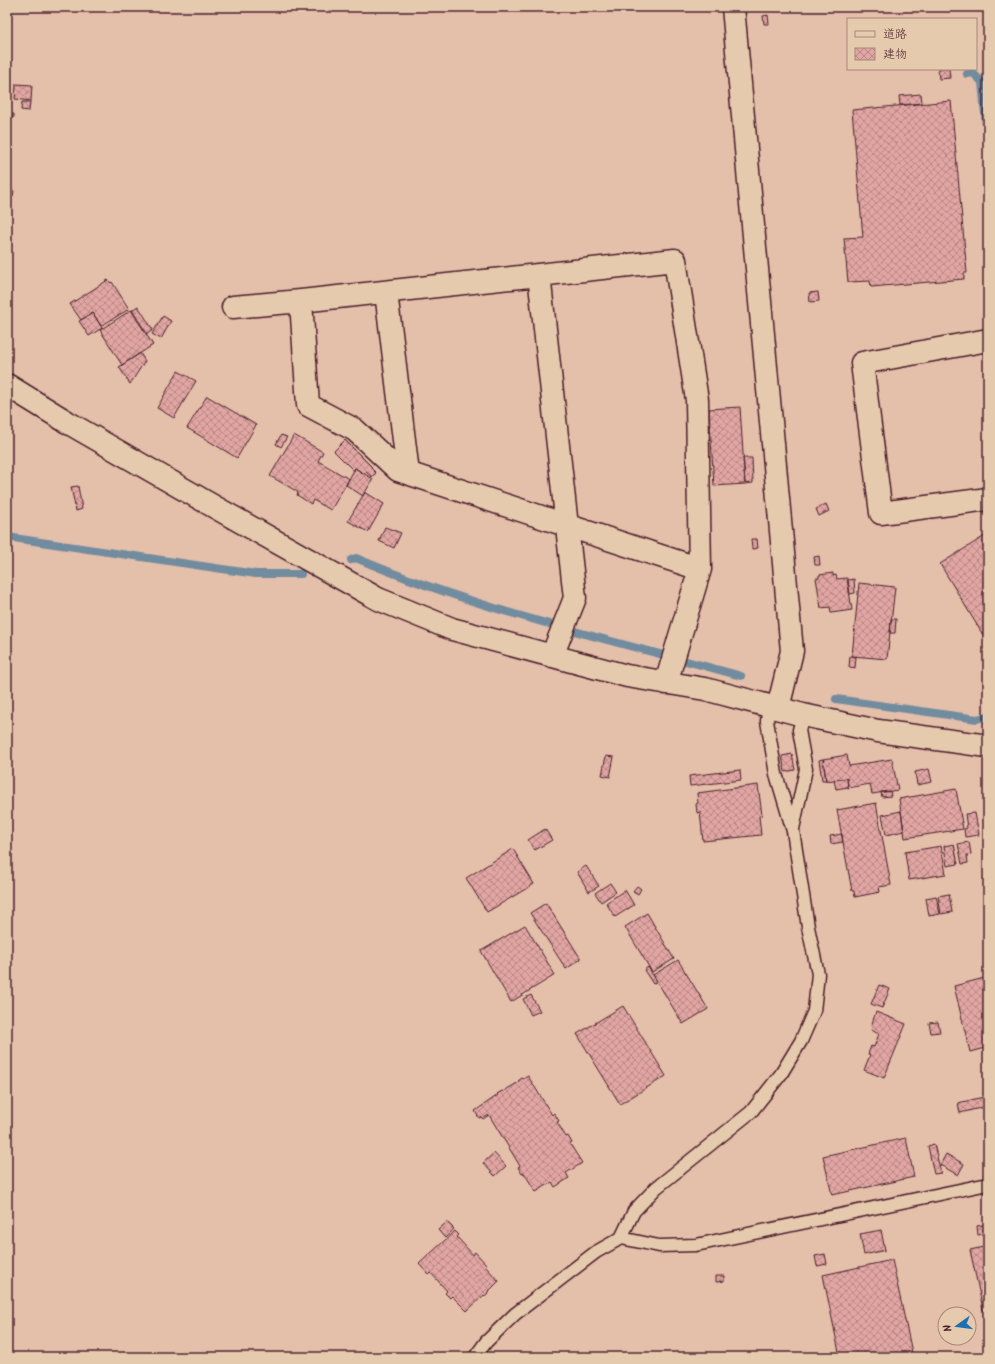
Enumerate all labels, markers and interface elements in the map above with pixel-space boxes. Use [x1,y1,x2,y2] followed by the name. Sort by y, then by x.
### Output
[847,18,977,70] legend
[883,25,907,44] text: 道路
[883,45,907,64] text: 建物
[937,1306,977,1346] north arrow
[939,1323,958,1334] text: N

